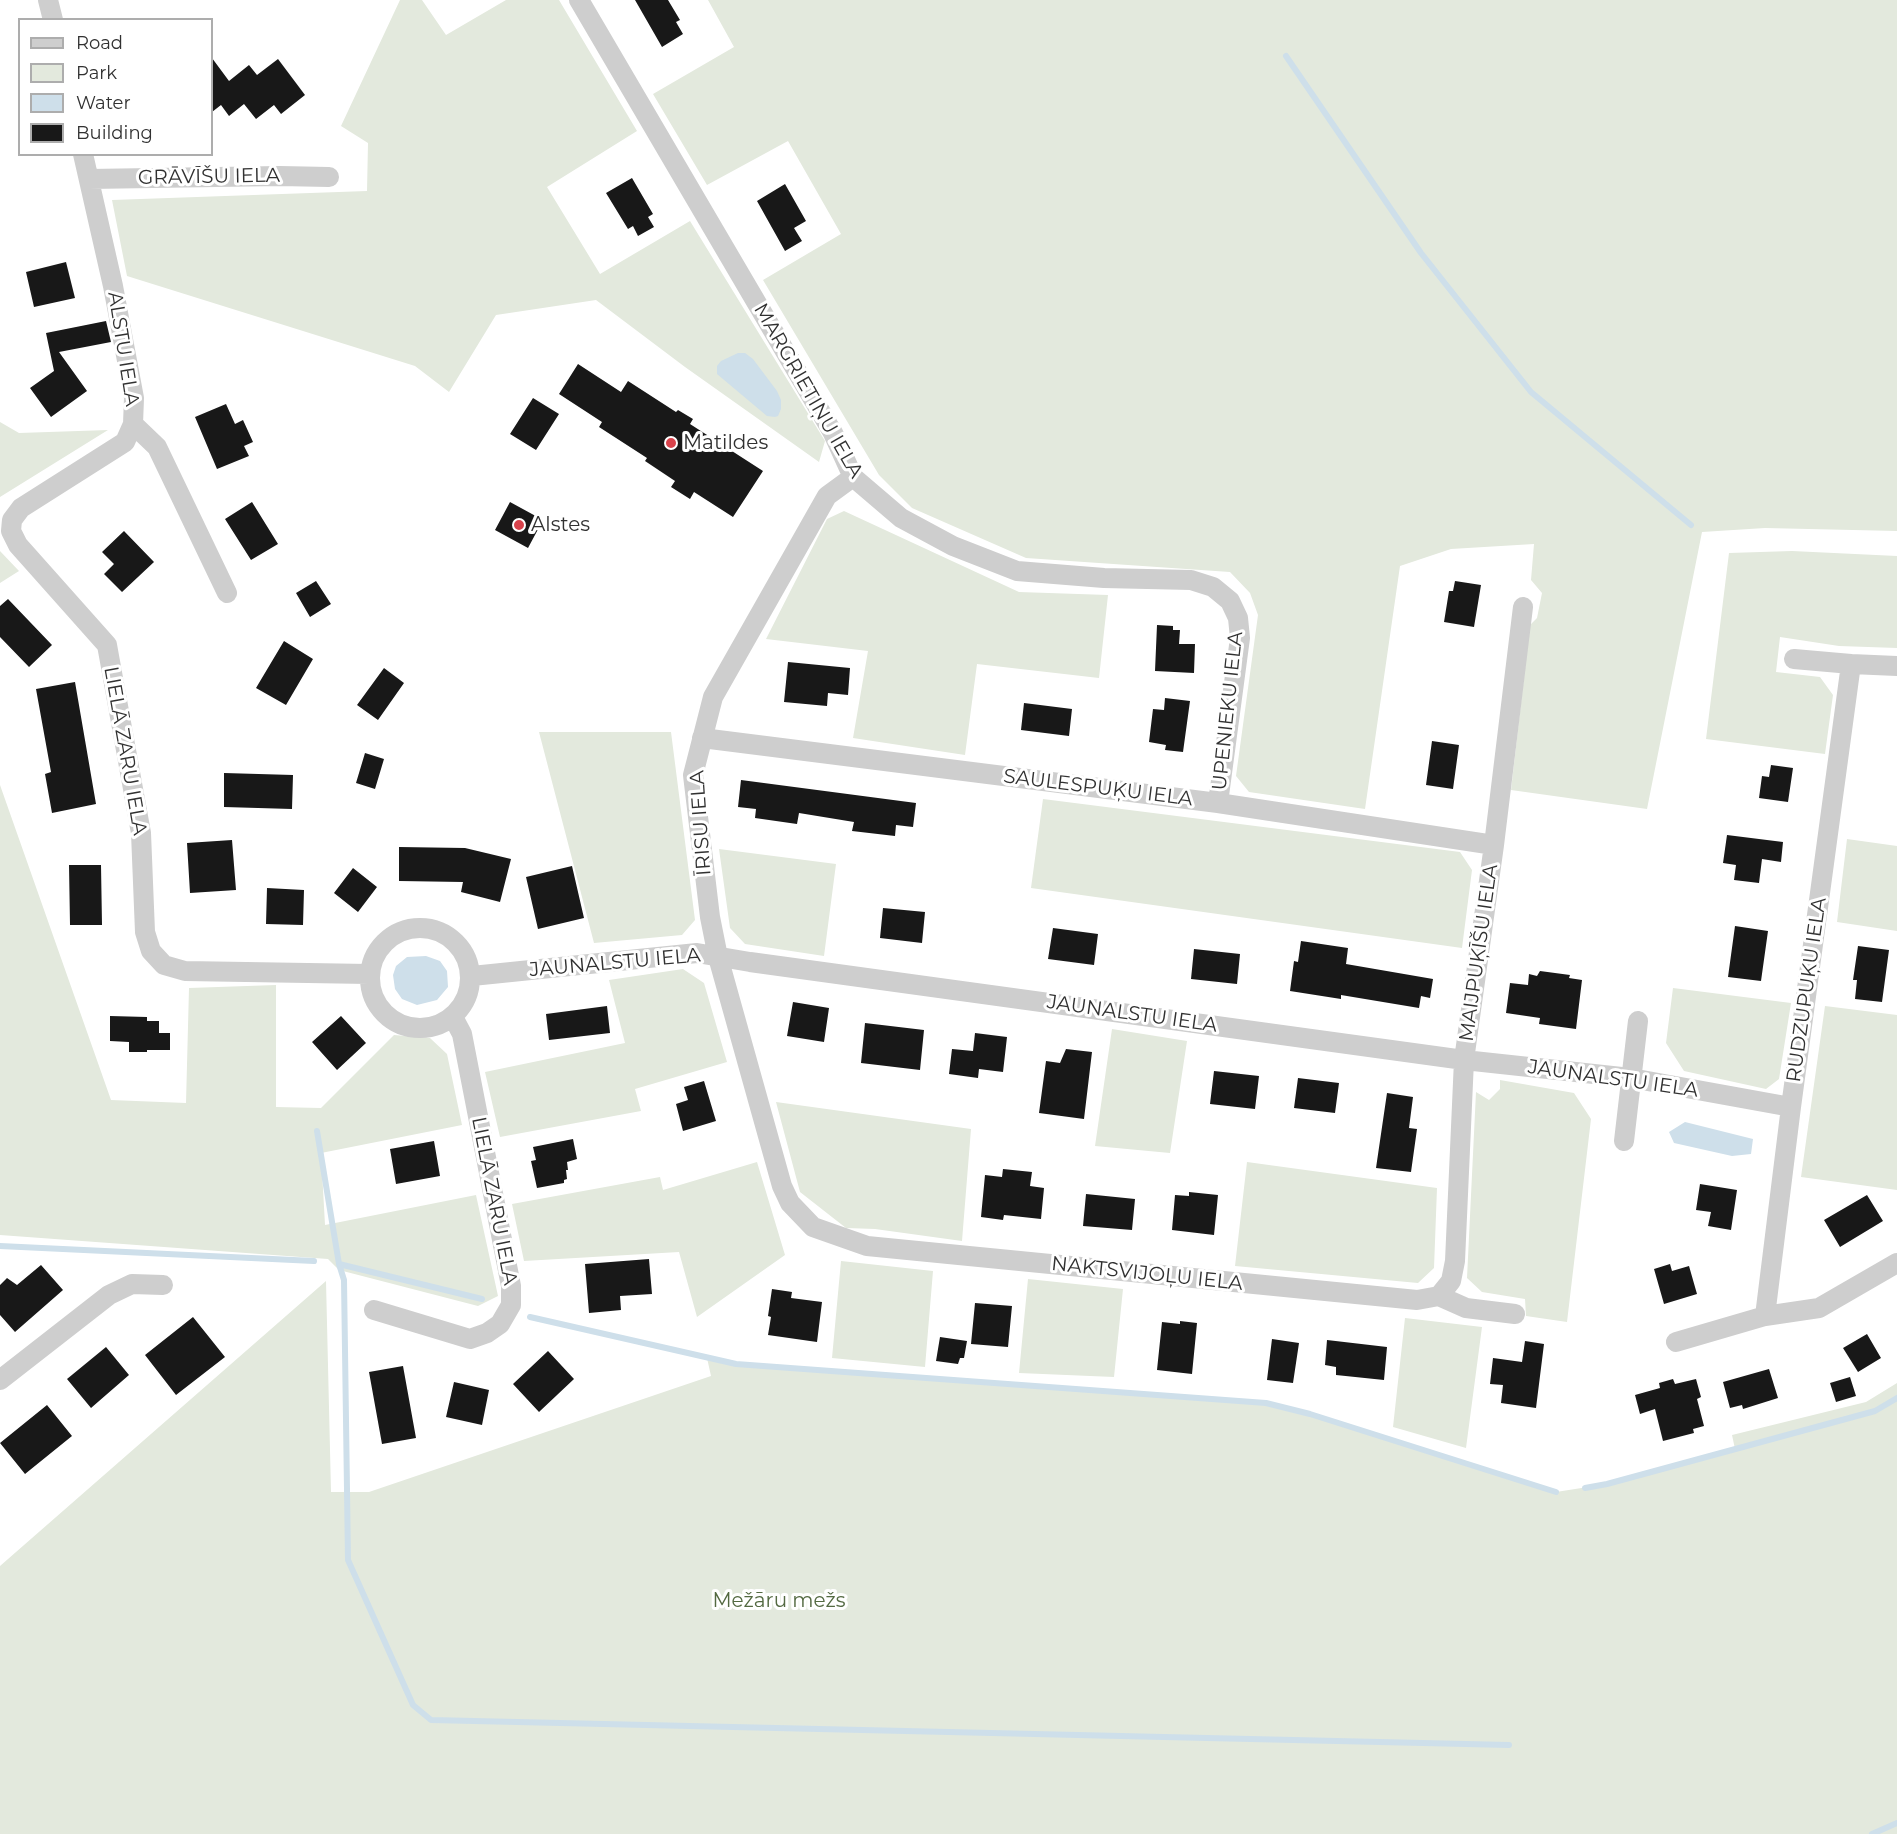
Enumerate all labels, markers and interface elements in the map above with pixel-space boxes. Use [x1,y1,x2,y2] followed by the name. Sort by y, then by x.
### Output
[18,18,213,156] legend
[76,32,123,54] text: Road
[76,62,117,84] text: Park
[76,92,131,114] text: Water
[76,122,153,144] text: Building
[138,164,280,190] street label: GRĀVĪŠU IELA
[102,290,144,408] street label: ALSTU IELA
[748,299,868,483] street label: MARGRIETIŅU IELA
[683,431,768,455] place label: Matildes
[664,436,678,450] marker: Matildes
[531,513,590,537] place label: Alstes
[512,518,526,532] marker: Alstes
[1208,630,1248,792] street label: UPENIEKU IELA
[98,665,152,837] street label: LIELĀ ZARU IELA
[1002,764,1194,812] street label: SAULESPUĶU IELA
[685,770,717,876] street label: ĪRISU IELA
[1455,863,1503,1043] street label: MAIJPUĶĪŠU IELA
[1782,896,1832,1084] street label: RUDZUPUĶU IELA
[528,944,702,982] street label: JAUNALSTU IELA
[1045,990,1219,1038] street label: JAUNALSTU IELA
[1526,1055,1700,1103] street label: JAUNALSTU IELA
[466,1115,522,1287] street label: LIELĀ ZARU IELA
[1050,1252,1244,1296] street label: NAKTSVIJOĻU IELA
[713,1589,845,1613] park label: Mežāru mežs

